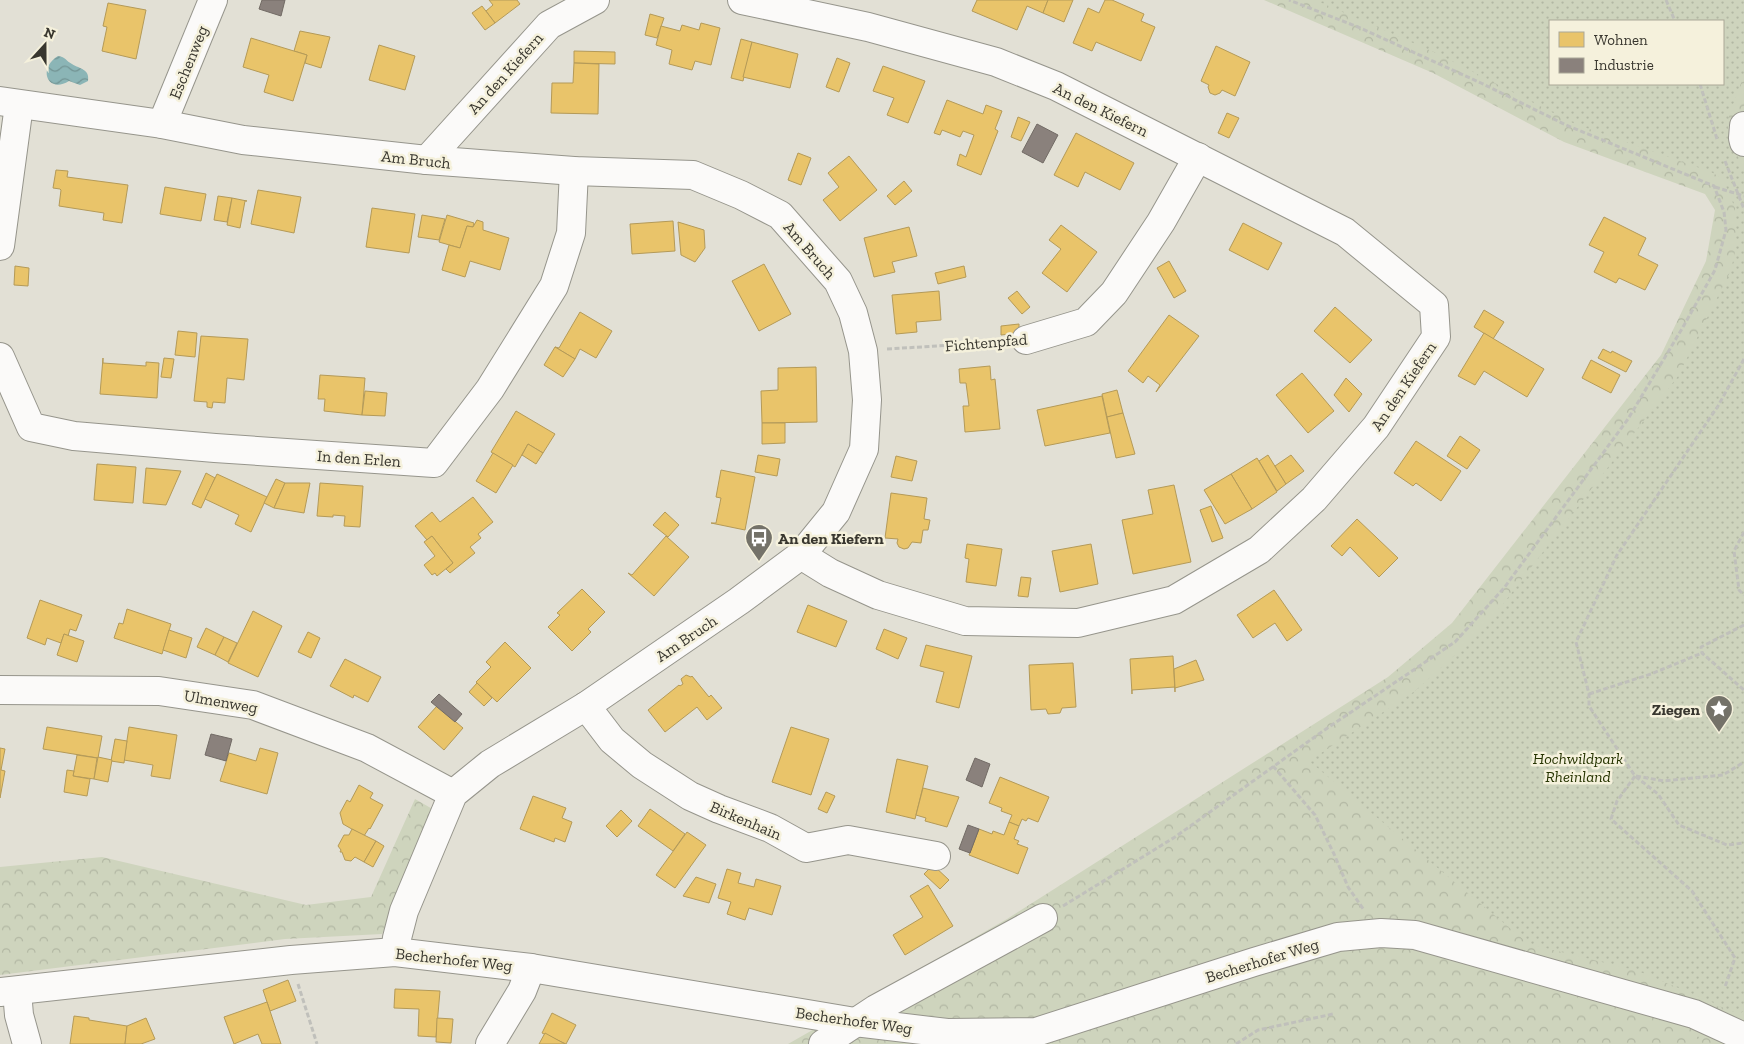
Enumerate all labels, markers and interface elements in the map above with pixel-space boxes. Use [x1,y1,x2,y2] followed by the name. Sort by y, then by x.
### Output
[20,20,70,70] north arrow
[1549,20,1724,85] legend
[165,22,212,102] street label: Eschenweg
[41,23,58,43] text: N
[464,28,547,118] street label: An den Kiefern
[1594,31,1648,49] text: Wohnen
[1594,56,1654,74] text: Industrie
[1050,78,1152,141] street label: An den Kiefern
[380,146,452,173] street label: Am Bruch
[780,218,840,283] street label: Am Bruch
[944,329,1028,356] street label: Fichtenpfad
[1367,338,1441,434] street label: An den Kiefern
[316,446,402,471] street label: In den Erlen
[744,523,774,562] bus stop icon: An den Kiefern
[778,529,884,548] place label: An den Kiefern
[652,611,720,666] street label: Am Bruch
[183,686,259,717] street label: Ulmenweg
[1704,694,1734,733] place icon: Ziegen
[1652,700,1701,719] place label: Ziegen
[1533,749,1623,786] park label: Hochwildpark Rheinland
[707,797,785,844] street label: Birkenhain
[1203,934,1321,987] street label: Becherhofer Weg
[395,944,514,975] street label: Becherhofer Weg
[794,1003,914,1038] street label: Becherhofer Weg

